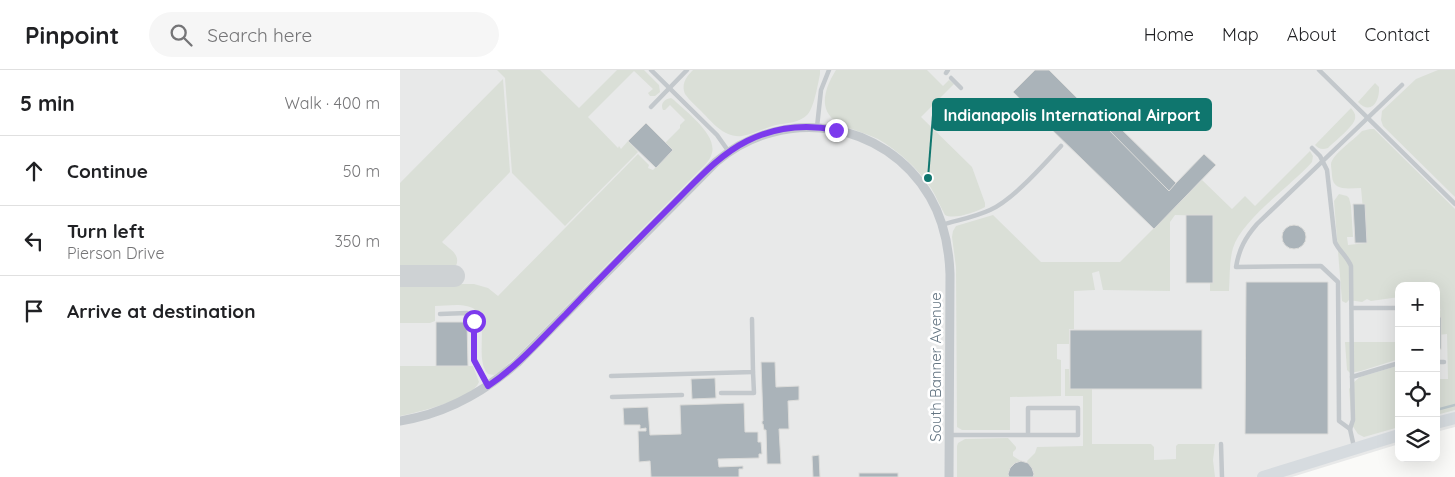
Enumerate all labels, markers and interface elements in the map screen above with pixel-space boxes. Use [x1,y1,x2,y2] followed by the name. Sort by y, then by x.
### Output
[149,12,499,57] search box
[25,20,119,50] text: Pinpoint
[167,21,195,49] icon: search
[207,23,312,47] text: Search here
[1144,23,1194,46] text: Home
[1222,23,1259,46] text: Map
[1287,23,1337,46] text: About
[1365,23,1430,46] text: Contact
[20,90,75,116] text: 5 min
[284,93,380,113] text: Walk · 400 m
[933,99,1211,130] callout: Indianapolis International Airport
[943,105,1201,125] text: Indianapolis International Airport
[825,119,848,142] route end
[20,157,48,185] icon: ahead
[67,159,148,183] text: Continue
[343,161,380,181] text: 50 m
[67,219,145,243] text: Turn left
[20,227,48,255] icon: left
[334,231,380,251] text: 350 m
[67,243,164,263] text: Pierson Drive
[1395,282,1440,462] map controls
[1395,282,1440,327] button: +
[926,292,945,442] street label: South Banner Avenue
[20,297,48,325] icon: arrive
[67,299,256,323] text: Arrive at destination
[463,310,486,333] route start
[1395,327,1440,372] button: −
[1395,372,1440,417] button: locate
[1395,417,1440,462] button: layers

